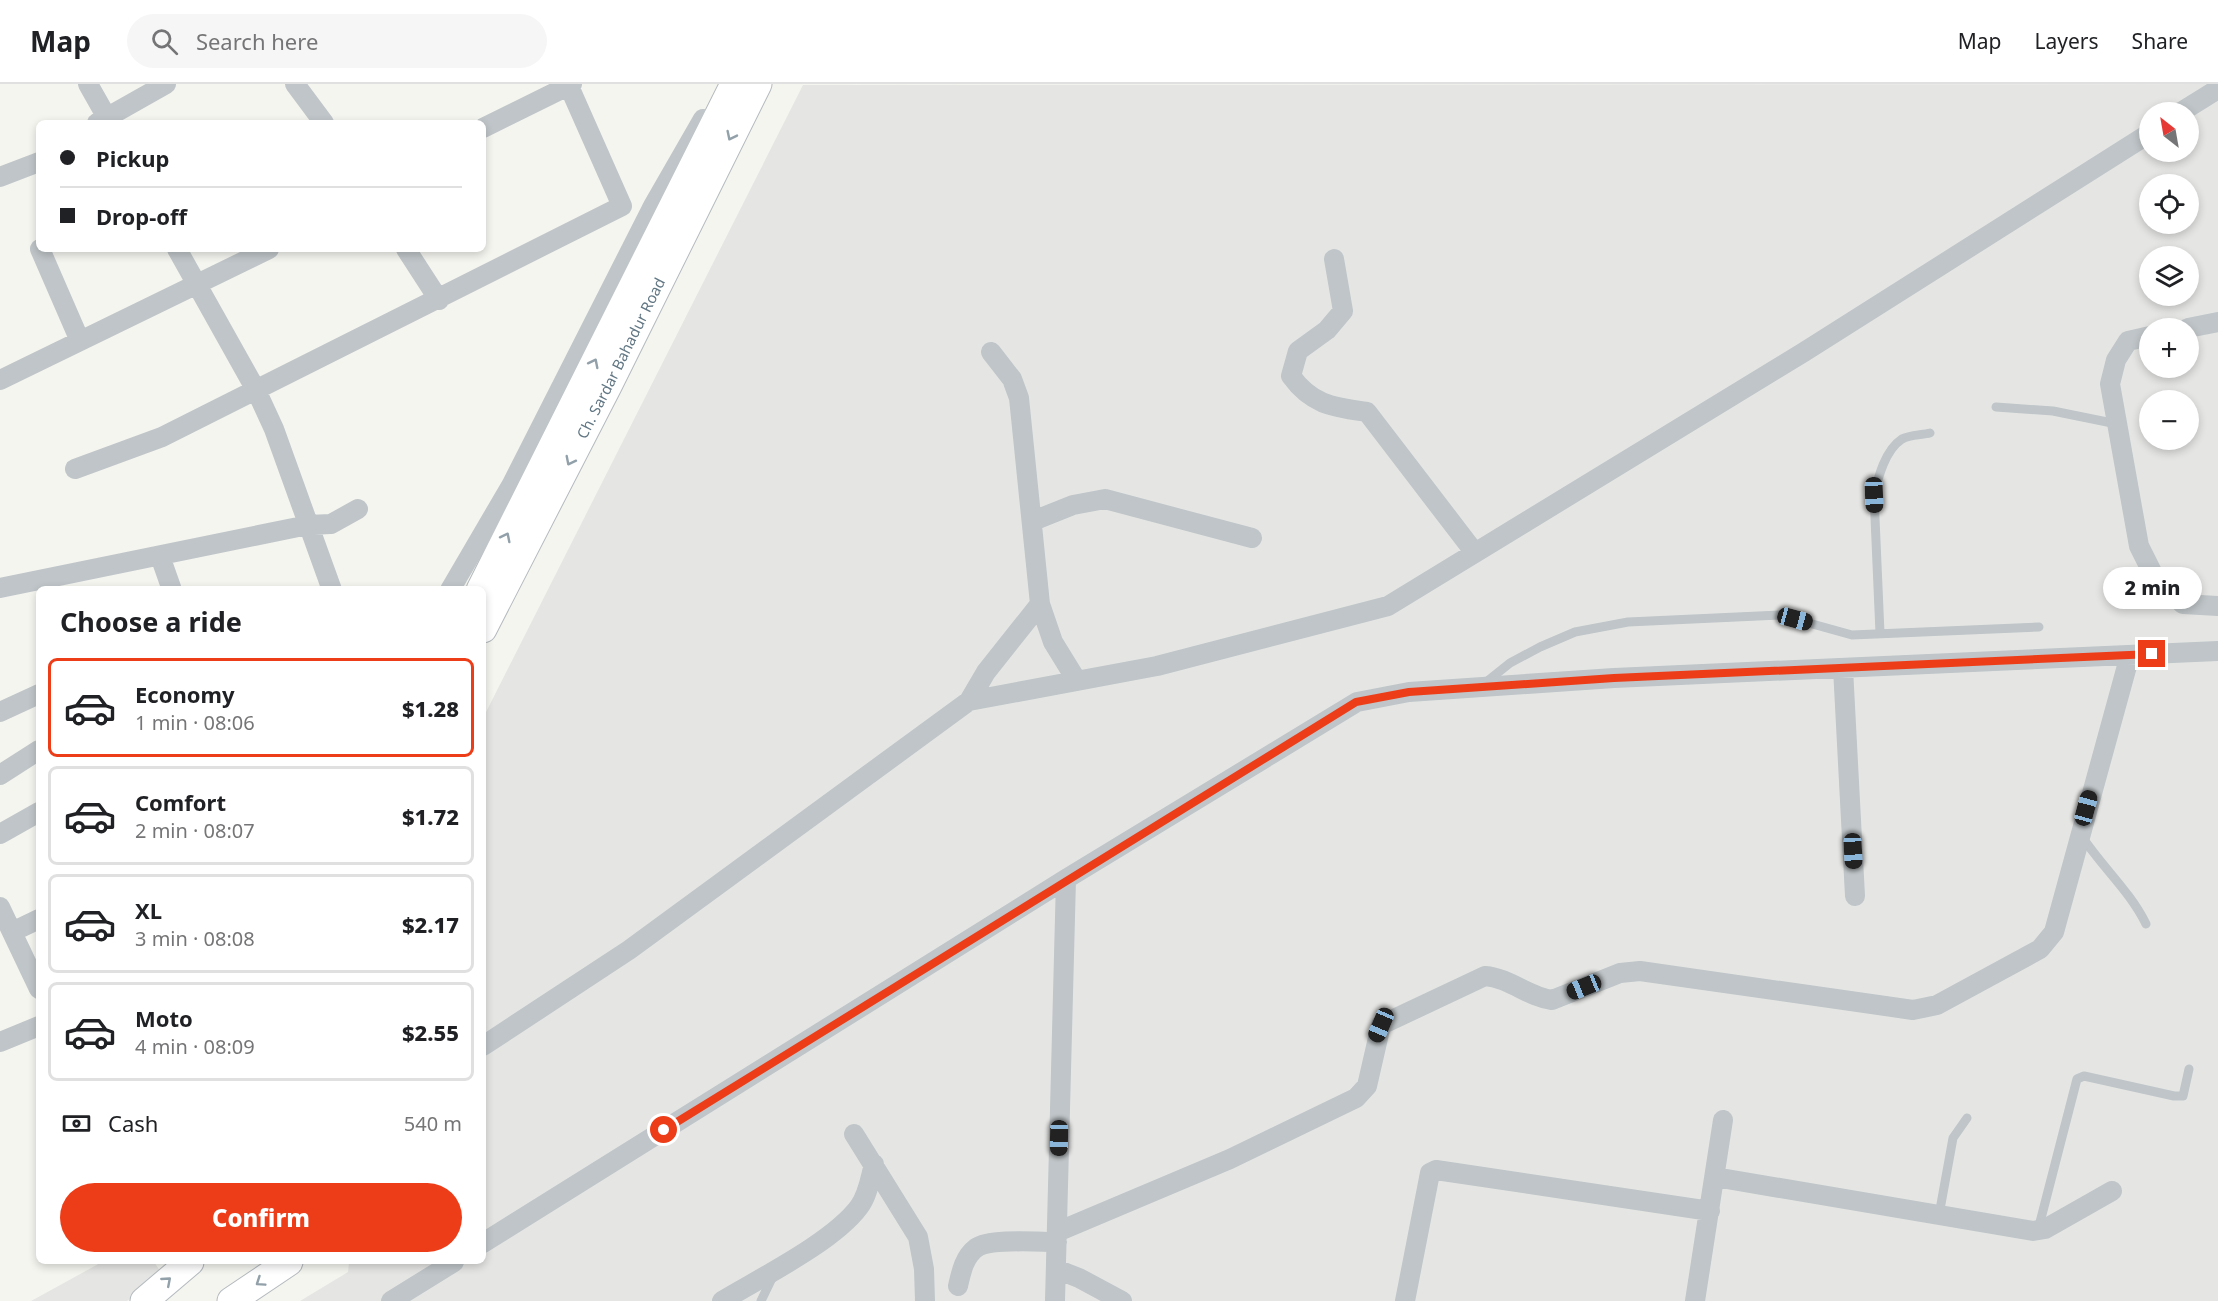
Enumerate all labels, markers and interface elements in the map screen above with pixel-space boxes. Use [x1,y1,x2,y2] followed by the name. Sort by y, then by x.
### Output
[127,14,547,68] search box
[30,22,91,60] text: Map
[148,25,181,58] icon: search
[196,26,318,56] text: Search here
[1958,27,2002,55] text: Map
[2035,27,2099,55] text: Layers
[2132,27,2188,55] text: Share
[2139,102,2199,162] north arrow
[2139,102,2199,450] map controls
[727,130,739,141] one-way arrow
[96,143,169,173] text: Pickup
[2139,174,2199,234] button: locate
[96,201,187,231] text: Drop-off
[2139,246,2199,306] button: layers
[572,274,669,442] street label: Ch. Sardar Bahadur Road
[2139,318,2199,378] button: +
[587,359,598,369] one-way arrow
[2139,390,2199,450] button: −
[565,455,577,466] one-way arrow
[1864,477,1884,513] car
[499,533,511,544] one-way arrow
[2102,567,2202,609] callout: 2 min
[2125,574,2180,601] text: 2 min
[60,603,242,640] text: Choose a ride
[1775,606,1815,632] car
[2138,640,2165,667] route end
[135,679,234,709] text: Economy
[63,681,117,735] icon: car
[402,693,459,723] text: $1.28
[135,709,255,736] text: 1 min · 08:06
[135,787,226,817] text: Comfort
[2073,788,2099,828] car
[63,789,117,843] icon: car
[402,801,459,831] text: $1.72
[135,817,255,844] text: 2 min · 08:07
[1843,833,1863,869] car
[135,895,162,925] text: XL
[63,897,117,951] icon: car
[402,909,459,939] text: $2.17
[135,925,255,952] text: 3 min · 08:08
[1564,972,1604,1002] car
[135,1003,193,1033] text: Moto
[63,1005,117,1059] icon: car
[1366,1005,1396,1045] car
[402,1017,459,1047] text: $2.55
[135,1033,255,1060] text: 4 min · 08:09
[60,1107,93,1140] icon: cash
[108,1108,158,1138] text: Cash
[404,1110,462,1137] text: 540 m
[650,1116,677,1143] route start
[1050,1120,1068,1156] car
[60,1183,462,1252] button: Confirm
[256,1275,267,1286] one-way arrow
[160,1278,171,1289] one-way arrow

